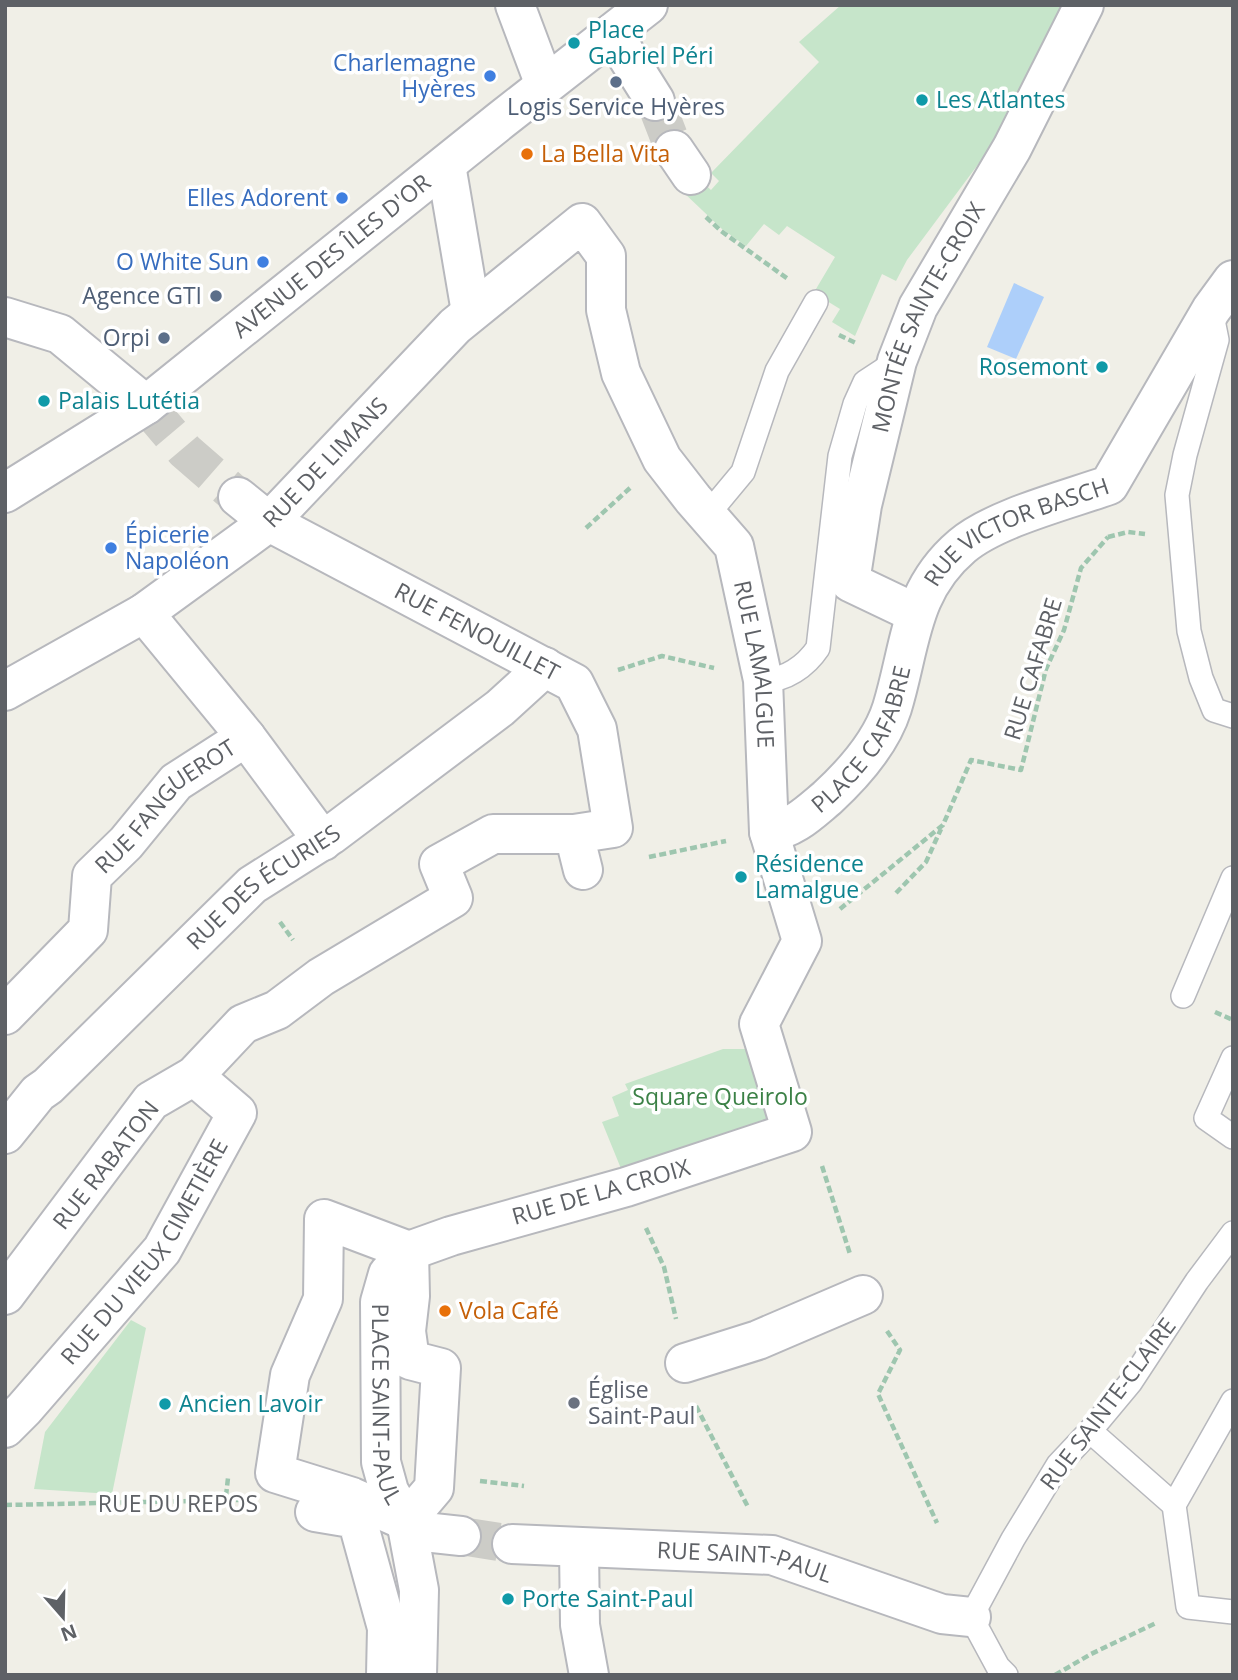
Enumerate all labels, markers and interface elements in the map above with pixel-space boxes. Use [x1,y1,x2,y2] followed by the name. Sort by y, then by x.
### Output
[588,13,713,71] place label: Place Gabriel Péri
[566,35,582,51] marker: Place Gabriel Péri
[333,46,476,104] place label: Charlemagne Hyères
[482,68,498,84] marker: Charlemagne Hyères
[608,74,624,90] marker: Logis Service Hyères
[936,83,1065,115] place label: Les Atlantes
[507,90,725,122] place label: Logis Service Hyères
[914,92,930,108] marker: Les Atlantes
[541,137,670,169] place label: La Bella Vita
[519,146,535,162] marker: La Bella Vita
[225,166,437,345] street label: AVENUE DES ÎLES D'OR
[187,181,328,213] place label: Elles Adorent
[334,190,350,206] marker: Elles Adorent
[863,195,992,436] street label: MONTÉE SAINTE-CROIX
[116,245,249,277] place label: O White Sun
[255,254,271,270] marker: O White Sun
[82,279,202,311] place label: Agence GTI
[208,288,224,304] marker: Agence GTI
[103,321,150,353] place label: Orpi
[156,330,172,346] marker: Orpi
[979,350,1088,382] place label: Rosemont
[1094,359,1110,375] marker: Rosemont
[58,384,200,416] place label: Palais Lutétia
[255,390,394,534] street label: RUE DE LIMANS
[36,393,52,409] marker: Palais Lutétia
[916,469,1113,592] street label: RUE VICTOR BASCH
[125,518,230,576] place label: Épicerie Napoléon
[103,540,119,556] marker: Épicerie Napoléon
[389,574,566,688] street label: RUE FENOUILLET
[727,577,783,749] street label: RUE LAMALGUE
[995,594,1069,744] street label: RUE CAFABRE
[804,662,917,820] street label: PLACE CAFABRE
[87,731,242,880] street label: RUE FANGUEROT
[179,816,347,956] street label: RUE DES ÉCURIES
[755,847,864,905] place label: Résidence Lamalgue
[733,869,749,885] marker: Résidence Lamalgue
[632,1080,808,1112] park label: Square Queirolo
[45,1093,166,1236] street label: RUE RABATON
[53,1133,235,1371] street label: RUE DU VIEUX CIMETIÈRE
[508,1150,694,1232] street label: RUE DE LA CROIX
[459,1294,559,1326] place label: Vola Café
[365,1303,410,1510] street label: PLACE SAINT-PAUL
[437,1303,453,1319] marker: Vola Café
[1032,1311,1183,1496] street label: RUE SAINTE-CLAIRE
[588,1373,695,1431] place label: Église Saint-Paul
[179,1387,323,1419] place label: Ancien Lavoir
[566,1395,582,1411] marker: Église Saint-Paul
[157,1396,173,1412] marker: Ancien Lavoir
[98,1487,258,1519] street label: RUE DU REPOS
[656,1533,837,1590] street label: RUE SAINT-PAUL
[28,1582,98,1652] north arrow
[522,1582,694,1614] place label: Porte Saint-Paul
[500,1591,516,1607] marker: Porte Saint-Paul
[57,1618,81,1648] text: N

